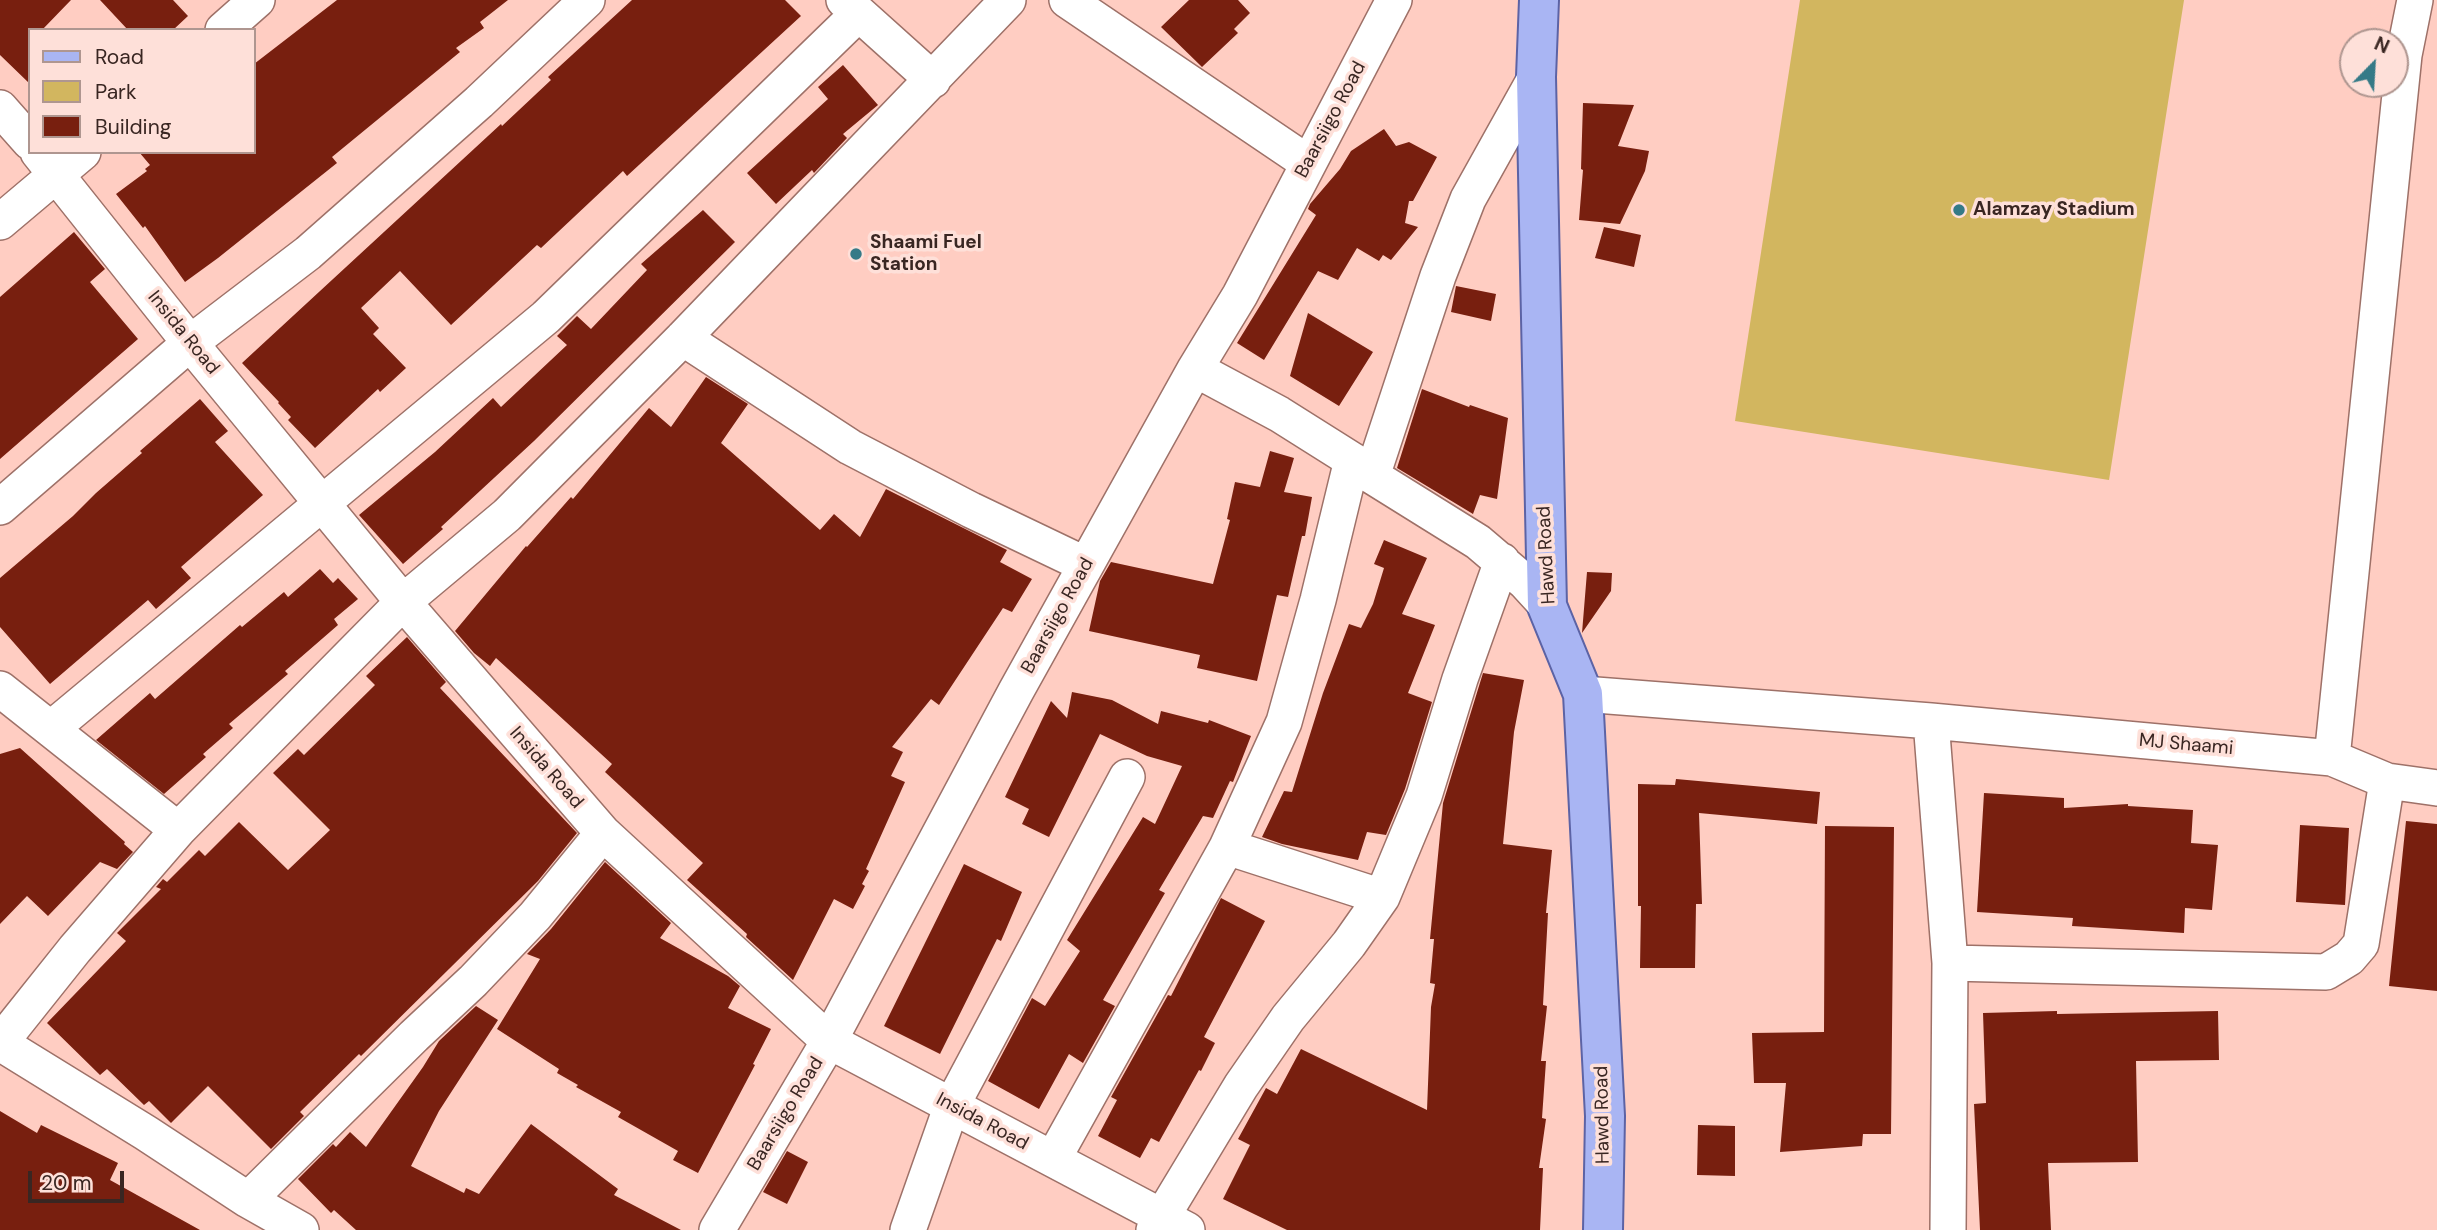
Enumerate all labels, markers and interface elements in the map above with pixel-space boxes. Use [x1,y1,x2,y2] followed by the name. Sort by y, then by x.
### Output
[28,28,256,154] legend
[2339,28,2409,98] north arrow
[2371,31,2393,59] text: N
[95,43,144,71] text: Road
[1291,58,1371,182] street label: Baarsiigo Road
[95,78,136,106] text: Park
[95,113,171,141] text: Building
[1973,199,2135,221] place label: Alamzay Stadium
[1951,202,1967,218] marker: Alamzay Stadium
[870,232,982,276] place label: Shaami Fuel Station
[848,246,864,262] marker: Shaami Fuel Station
[142,287,224,379] street label: Insida Road
[1533,505,1561,605] street label: Hawd Road
[1017,554,1099,678] street label: Baarsiigo Road
[504,722,588,814] street label: Insida Road
[2138,730,2234,760] street label: MJ Shaami
[743,1053,829,1175] street label: Baarsiigo Road
[1591,1066,1615,1164] street label: Hawd Road
[932,1088,1032,1156] street label: Insida Road
[32,1156,128,1200] scale bar
[41,1169,92,1197] text: 20 m

